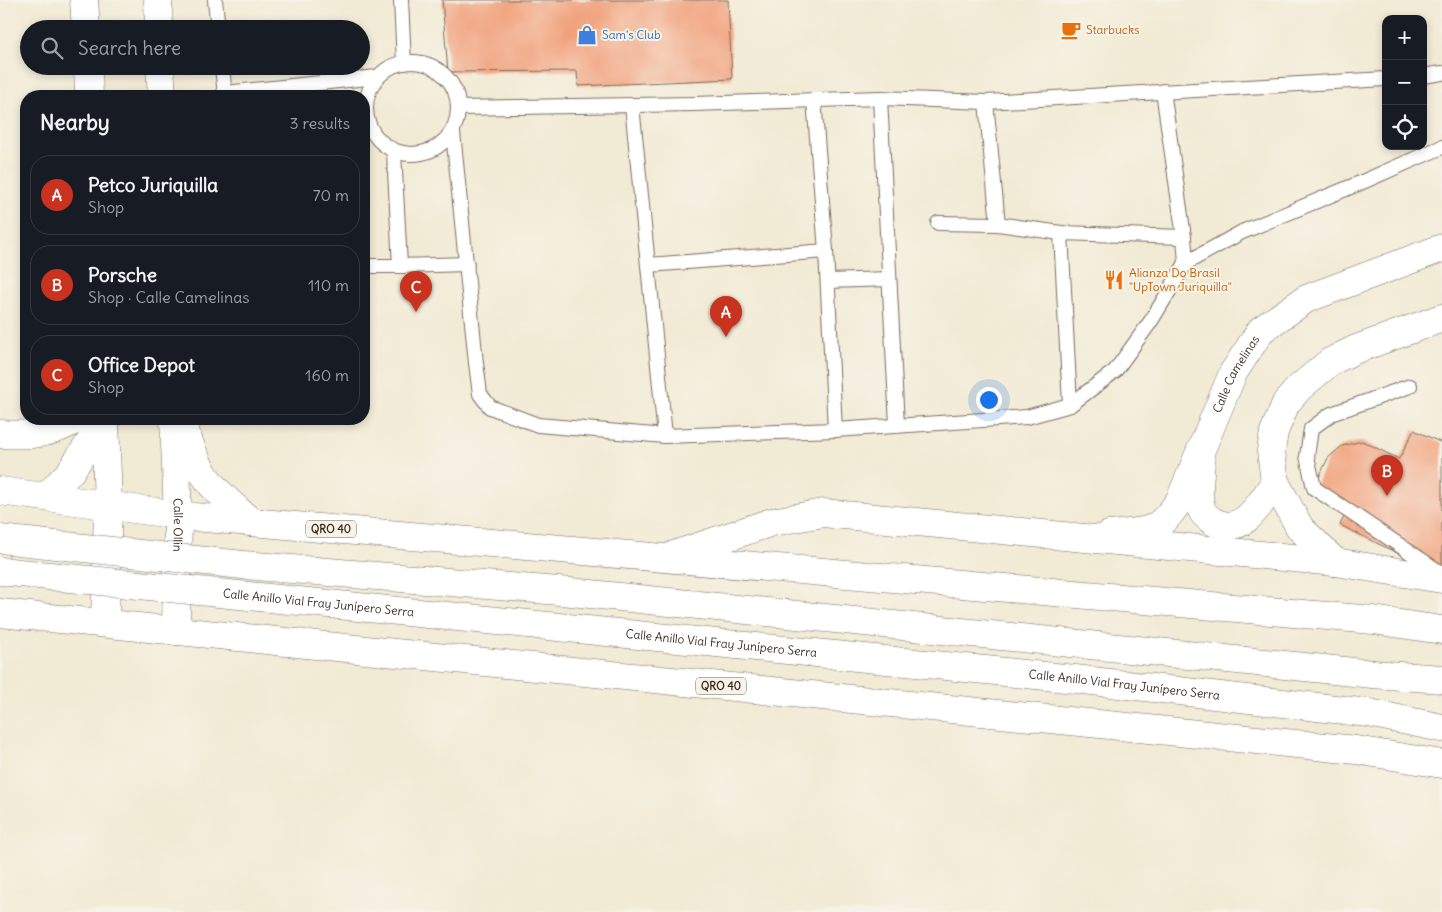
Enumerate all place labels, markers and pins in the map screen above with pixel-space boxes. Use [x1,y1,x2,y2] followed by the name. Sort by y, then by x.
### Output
[1060,19,1082,41] cafe icon: Starbucks
[1086,22,1140,37] place label: Starbucks
[576,24,598,46] shop icon: Sam's Club
[602,27,661,42] place label: Sam's Club
[1129,265,1232,294] place label: Alianza Do Brasil "UpTown Juriquilla"
[1103,269,1125,291] restaurant icon: Alianza Do Brasil "UpTown Juriquilla"
[400,271,432,312] pin: C
[710,296,742,337] pin: A
[1371,455,1403,496] pin: B

